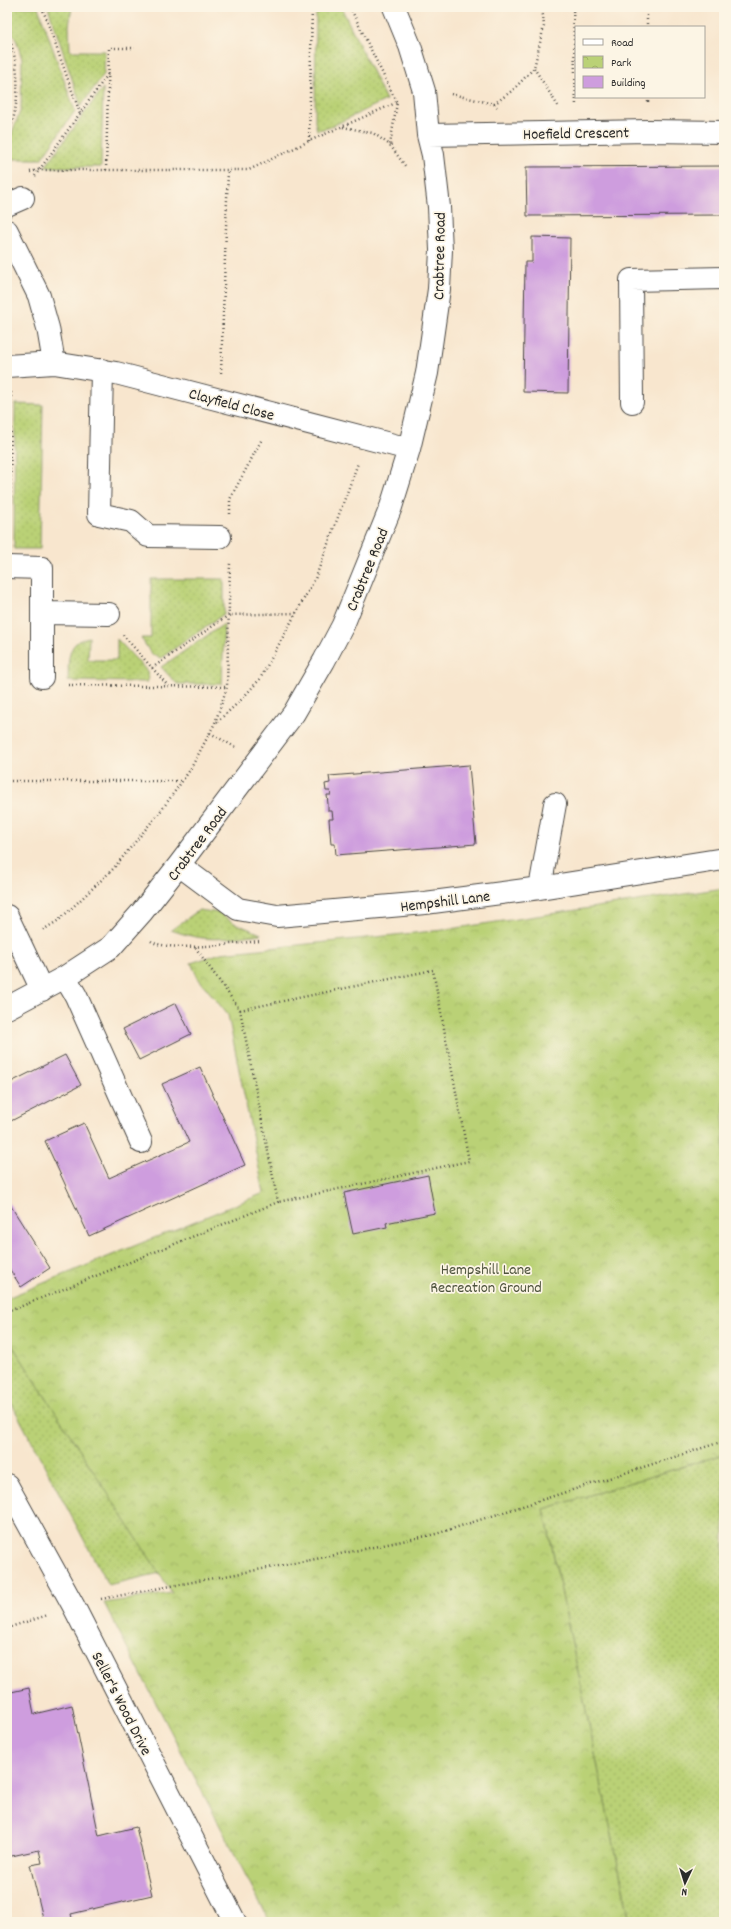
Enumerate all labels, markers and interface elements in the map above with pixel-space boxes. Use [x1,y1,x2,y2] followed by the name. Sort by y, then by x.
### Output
[575,26,705,98] legend
[611,35,633,52] text: Road
[611,55,632,72] text: Park
[611,75,646,92] text: Building
[523,122,629,147] street label: Hoefield Crescent
[428,212,453,300] street label: Crabtree Road
[186,383,277,428] street label: Clayfield Close
[341,525,395,615] street label: Crabtree Road
[162,803,234,886] street label: Crabtree Road
[399,886,492,919] street label: Hempshill Lane
[430,1259,542,1300] park label: Hempshill Lane Recreation Ground
[85,1648,157,1760] street label: Seller's Wood Drive
[665,1863,705,1903] north arrow
[681,1883,688,1899] text: N

